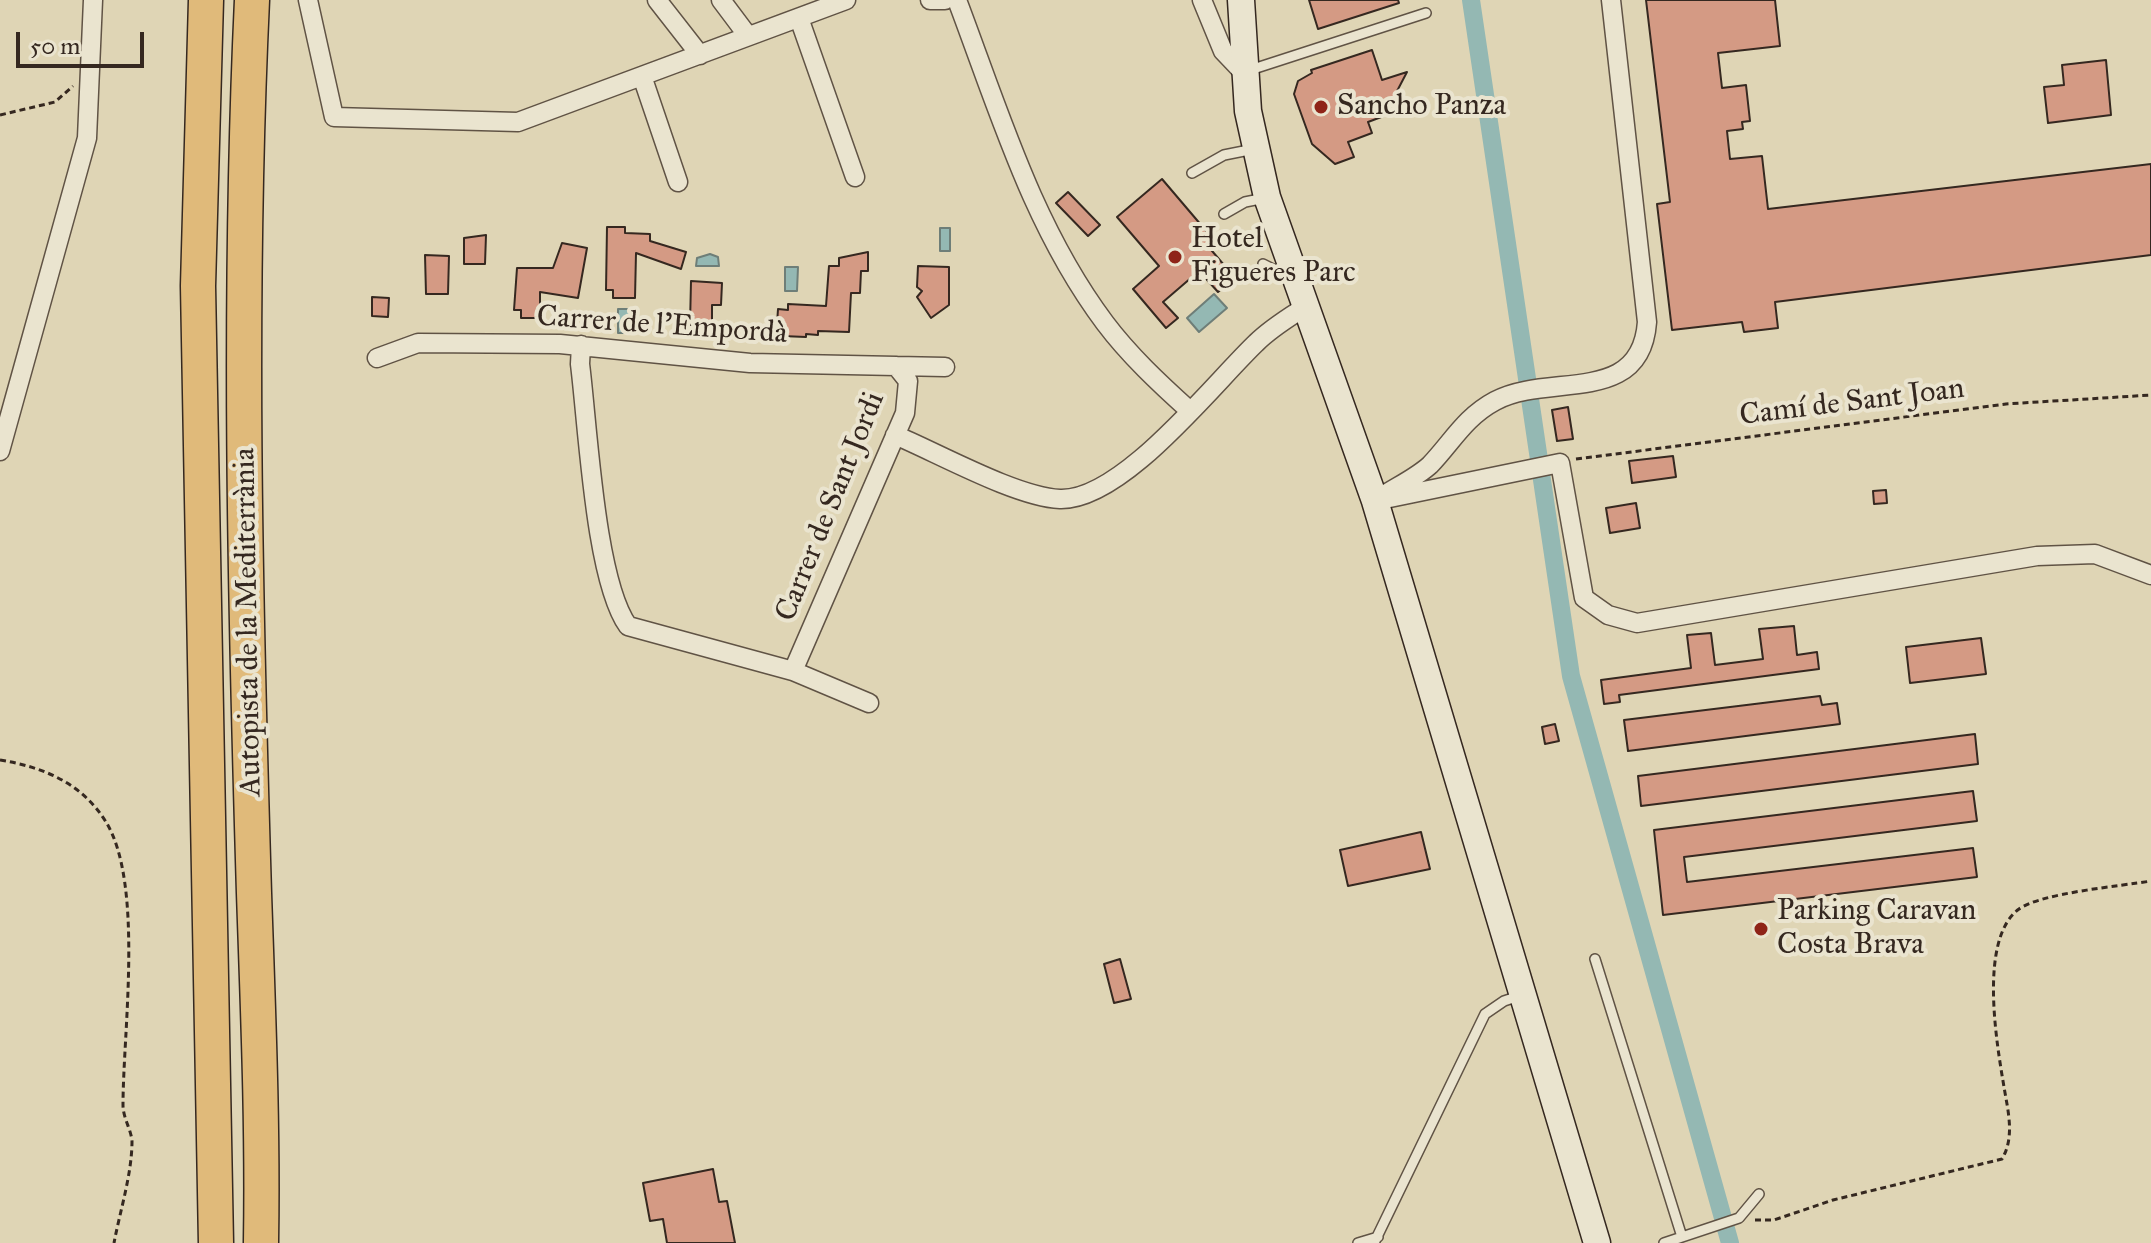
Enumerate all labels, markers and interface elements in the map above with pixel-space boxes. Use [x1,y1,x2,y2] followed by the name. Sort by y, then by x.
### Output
[20,16,148,66] scale bar
[30,31,80,61] text: 50 m
[1337,89,1506,125] place label: Sancho Panza
[1312,98,1330,116] marker: Sancho Panza
[1191,222,1356,292] place label: Hotel Figueres Parc
[1166,248,1184,266] marker: Hotel Figueres Parc
[536,299,788,353] street label: Carrer de l'Empordà
[1738,371,1966,435] street label: Camí de Sant Joan
[769,387,893,627] street label: Carrer de Sant Jordi
[228,447,270,797] street label: Autopista de la Mediterrània
[1777,894,1976,964] place label: Parking Caravan Costa Brava
[1752,920,1770,938] marker: Parking Caravan Costa Brava

